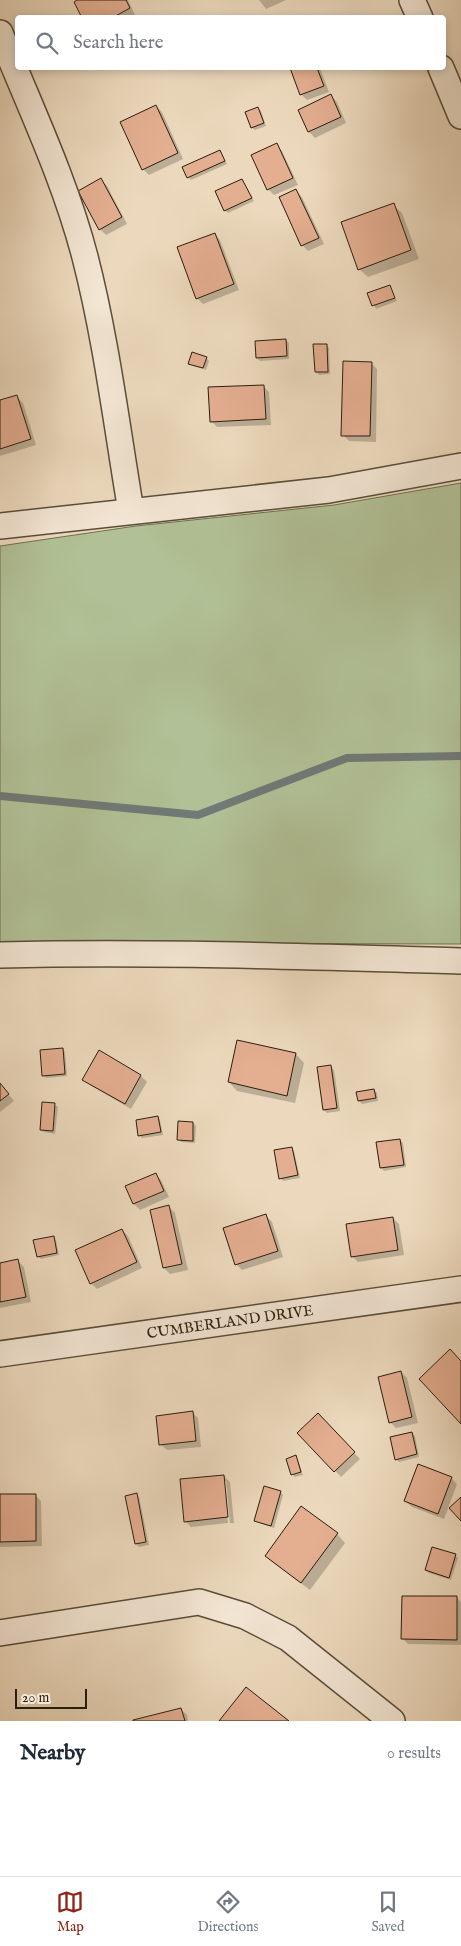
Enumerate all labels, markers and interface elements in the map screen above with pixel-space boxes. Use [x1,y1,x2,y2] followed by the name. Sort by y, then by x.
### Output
[15,15,446,70] search box
[33,29,61,57] icon: search
[73,31,164,55] text: Search here
[145,1301,315,1343] street label: CUMBERLAND DRIVE
[15,1686,88,1709] scale bar
[22,1689,49,1707] text: 20 m
[20,1740,85,1767] text: Nearby
[387,1744,441,1764] text: 0 results
[56,1888,84,1936] tab: Map
[197,1888,258,1936] tab: Directions
[371,1888,404,1936] tab: Saved

